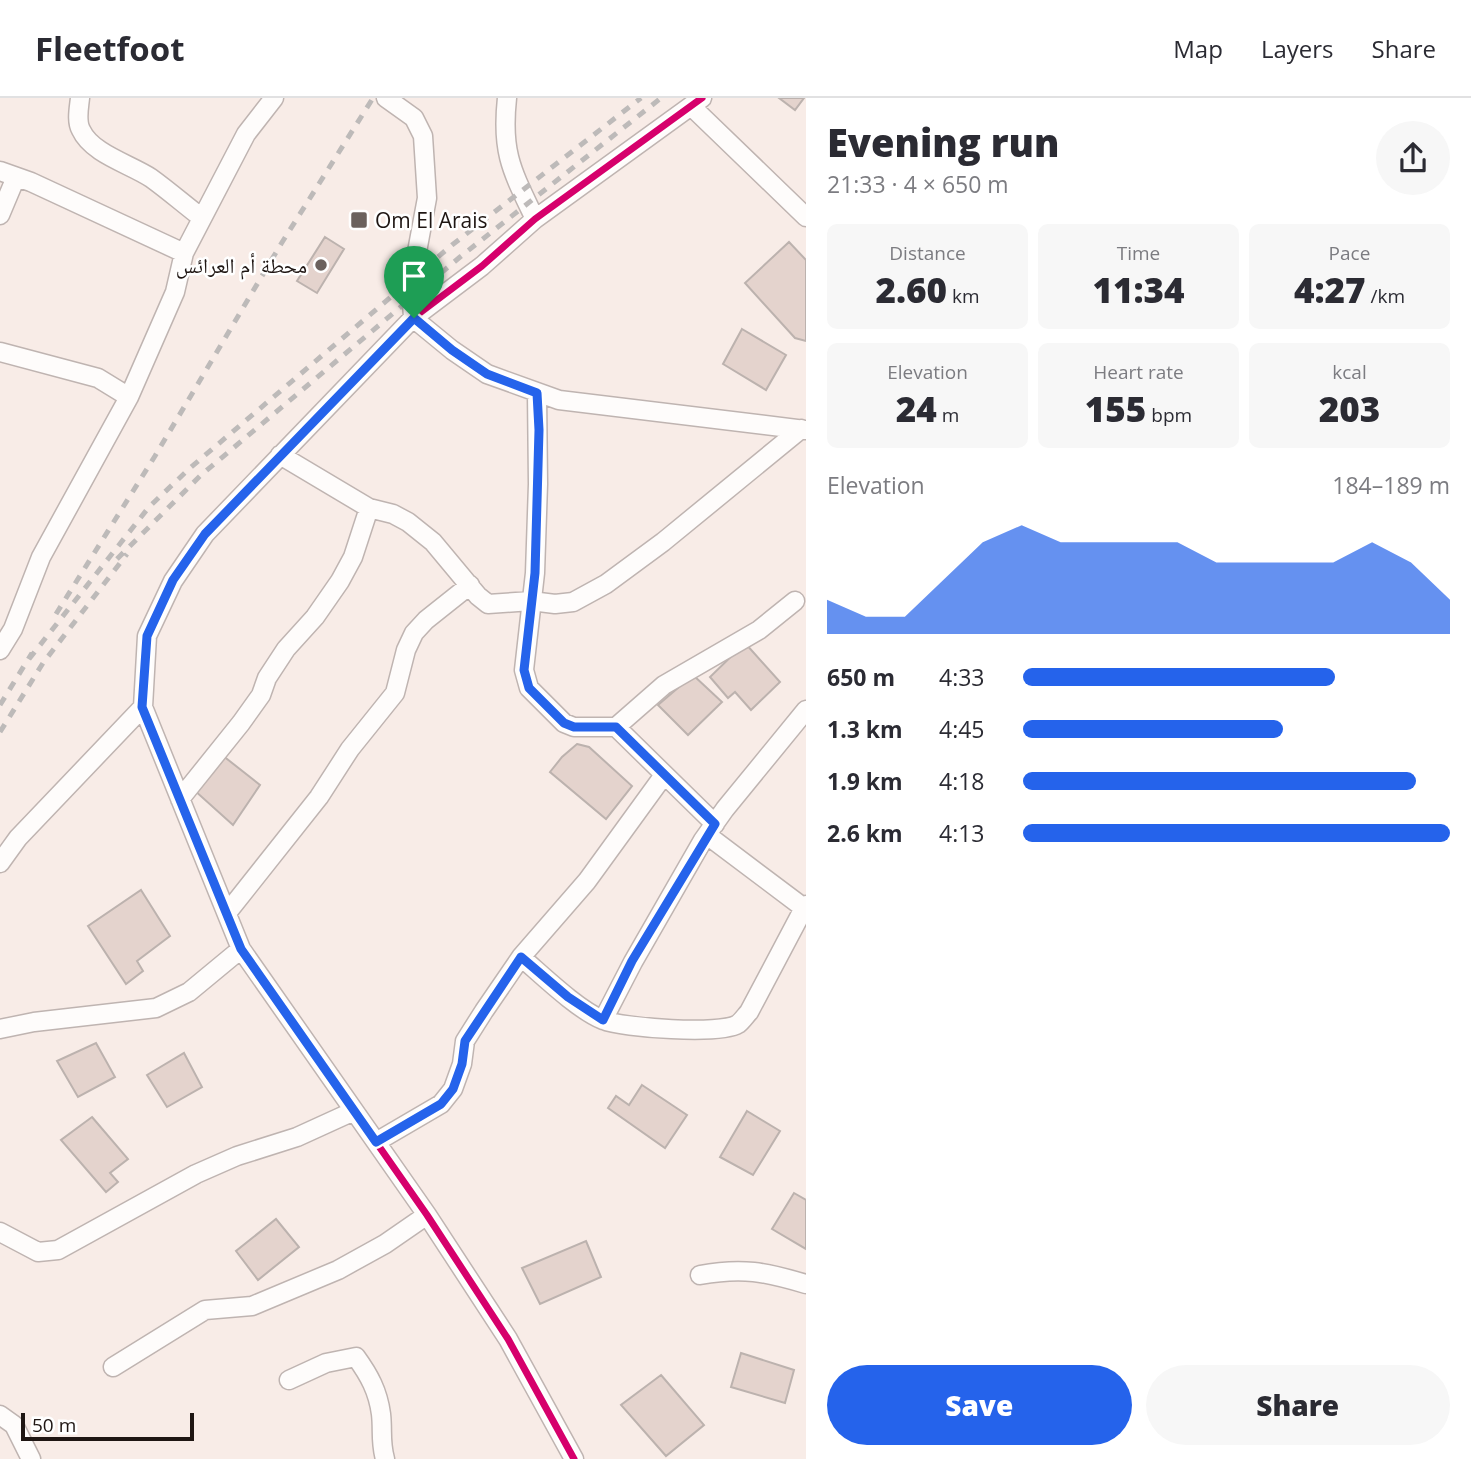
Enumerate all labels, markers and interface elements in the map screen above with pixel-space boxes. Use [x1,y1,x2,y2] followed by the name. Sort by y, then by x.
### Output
[35,26,184,71] text: Fleetfoot
[1173,32,1223,65] text: Map
[1261,32,1334,65] text: Layers
[1372,32,1436,65] text: Share
[827,116,1059,168] text: Evening run
[1376,121,1450,195] button: share
[827,168,1009,200] text: 21:33 · 4 × 650 m
[375,206,488,234] place label: Om El Arais
[349,210,369,230] marker: Om El Arais
[889,240,966,266] text: Distance
[1117,240,1160,266] text: Time
[1329,240,1370,266] text: Pace
[384,246,444,318] pin
[176,251,307,280] place label: محطة أم العرائس
[313,257,329,273] marker: محطة أم العرائس
[395,257,433,295] icon: arrive
[875,266,947,313] text: 2.60
[1092,266,1185,313] text: 11:34
[1294,266,1366,313] text: 4:27
[947,283,980,309] text: km
[1366,283,1405,309] text: /km
[887,359,968,385] text: Elevation
[1093,359,1184,385] text: Heart rate
[1332,359,1367,385] text: kcal
[896,385,937,432] text: 24
[1085,385,1146,432] text: 155
[1319,385,1380,432] text: 203
[937,402,959,428] text: m
[1146,402,1192,428] text: bpm
[827,469,925,501] text: Elevation
[1332,469,1450,501] text: 184–189 m
[827,661,895,693] text: 650 m
[939,661,985,693] text: 4:33
[827,713,903,745] text: 1.3 km
[939,713,985,745] text: 4:45
[827,765,903,797] text: 1.9 km
[939,765,985,797] text: 4:18
[827,817,903,849] text: 2.6 km
[939,817,985,849] text: 4:13
[827,1365,1132,1445] button: Save
[1146,1365,1450,1445] button: Share
[21,1410,194,1442] scale bar
[32,1412,76,1438] text: 50 m

